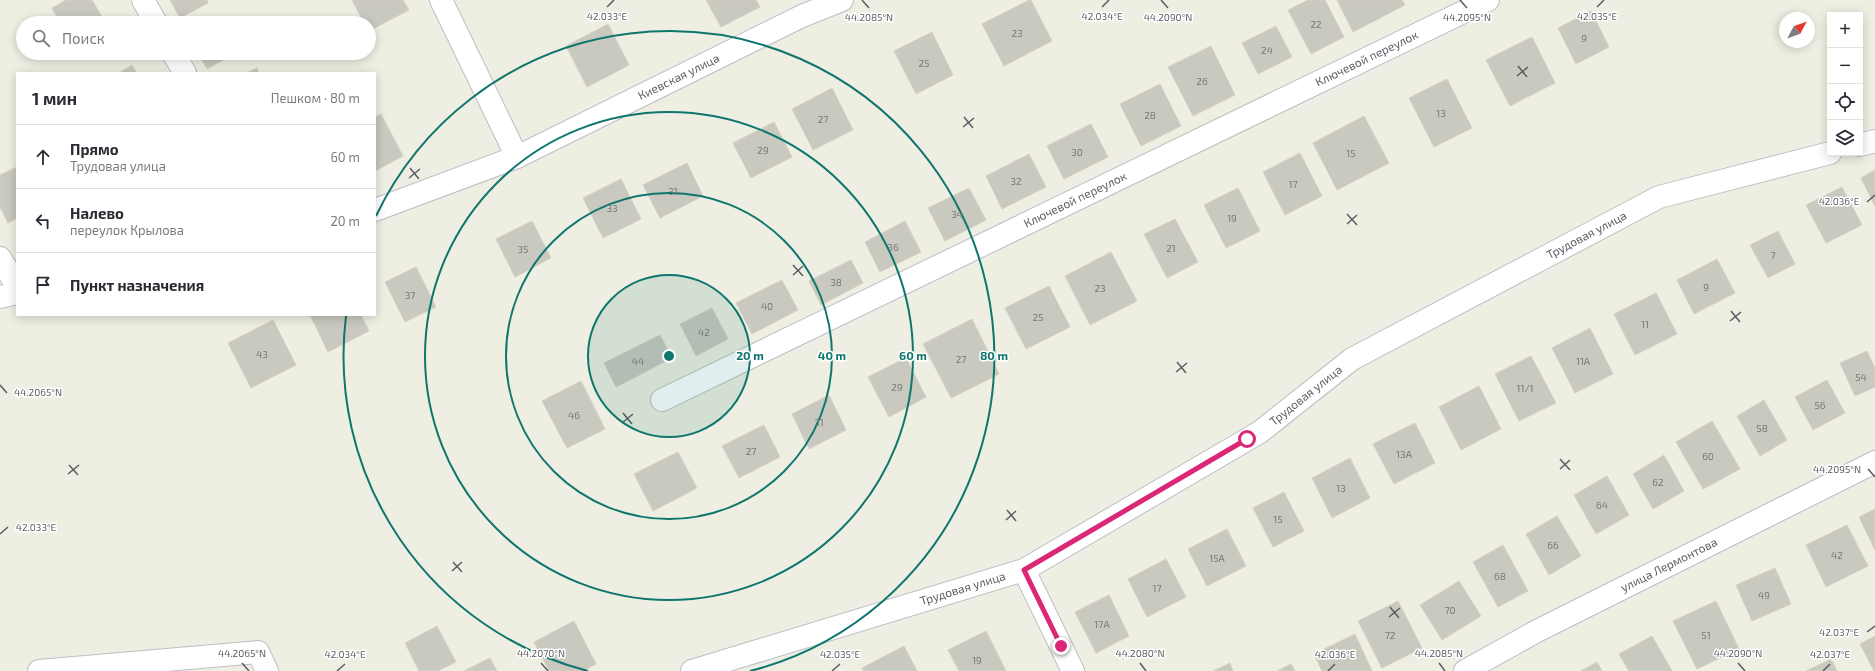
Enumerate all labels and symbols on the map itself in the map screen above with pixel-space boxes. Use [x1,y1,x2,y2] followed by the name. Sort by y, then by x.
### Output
[587,10,628,22] text: 42.033°E
[1081,10,1123,22] text: 42.034°E
[1577,10,1618,22] text: 42.035°E
[845,11,893,23] text: 44.2085°N
[1144,11,1192,23] text: 44.2090°N
[1443,11,1491,23] text: 44.2095°N
[1779,12,1815,48] north arrow
[1310,18,1322,30] house number: 22
[1011,27,1023,39] house number: 23
[1313,27,1420,89] street label: Ключевой переулок
[1581,32,1587,44] house number: 9
[1261,44,1273,56] house number: 24
[635,50,721,102] street label: Киевская улица
[919,57,929,69] house number: 25
[1196,75,1208,87] house number: 26
[1436,107,1446,119] house number: 13
[1144,109,1156,121] house number: 28
[818,113,828,125] house number: 27
[757,144,769,156] house number: 29
[1071,146,1083,158] house number: 30
[1346,147,1356,159] house number: 15
[1021,168,1129,230] street label: Ключевой переулок
[1010,175,1022,187] house number: 32
[1288,178,1298,190] house number: 17
[668,185,678,197] house number: 31
[1819,195,1860,207] text: 42.036°E
[606,202,618,214] house number: 33
[1544,207,1629,261] street label: Трудовая улица
[951,208,963,220] house number: 34
[1227,212,1237,224] house number: 19
[887,241,899,253] house number: 36
[1166,242,1176,254] house number: 21
[518,243,528,255] house number: 35
[1770,249,1776,261] house number: 7
[830,276,842,288] house number: 38
[1703,281,1709,293] house number: 9
[1094,282,1106,294] house number: 23
[405,289,415,301] house number: 37
[761,300,773,312] house number: 40
[1033,311,1043,323] house number: 25
[1641,318,1649,330] house number: 11
[698,326,710,338] house number: 42
[256,348,268,360] house number: 43
[736,348,764,362] text: 20 m
[818,348,846,362] text: 40 m
[899,348,927,362] text: 60 m
[980,348,1008,362] text: 80 m
[662,349,676,363] centre of rings
[956,353,966,365] house number: 27
[632,355,644,367] house number: 44
[1576,355,1591,367] house number: 11А
[1266,362,1344,428] street label: Трудовая улица
[1855,371,1867,383] house number: 54
[891,381,903,393] house number: 29
[1516,382,1534,394] house number: 11/1
[14,386,62,398] text: 44.2065°N
[1814,399,1826,411] house number: 56
[568,409,580,421] house number: 46
[814,416,824,428] house number: 31
[1756,422,1768,434] house number: 58
[1238,430,1256,448] route start
[746,445,756,457] house number: 27
[1396,448,1413,460] house number: 13А
[1702,450,1714,462] house number: 60
[1813,463,1861,475] text: 44.2095°N
[1652,476,1664,488] house number: 62
[1336,482,1346,494] house number: 13
[1596,499,1608,511] house number: 64
[1273,513,1283,525] house number: 15
[16,521,57,533] text: 42.033°E
[1618,534,1719,595] street label: улица Лермонтова
[1547,539,1559,551] house number: 66
[1831,549,1843,561] house number: 42
[1209,552,1226,564] house number: 15А
[918,568,1007,607] street label: Трудовая улица
[1494,570,1506,582] house number: 68
[1152,582,1162,594] house number: 17
[1758,589,1770,601] house number: 49
[1444,604,1456,616] house number: 70
[1094,618,1110,630] house number: 17А
[1819,626,1859,638] text: 42.037°E
[1385,629,1396,641] house number: 72
[1701,629,1711,641] house number: 51
[1052,637,1070,655] route end
[218,647,266,659] text: 44.2065°N
[517,647,565,659] text: 44.2070°N
[1115,647,1165,659] text: 44.2080°N
[1415,647,1463,659] text: 44.2085°N
[1714,647,1762,659] text: 44.2090°N
[324,648,366,660] text: 42.034°E
[820,648,861,660] text: 42.035°E
[1315,648,1356,660] text: 42.036°E
[1810,648,1850,660] text: 42.037°E
[972,654,982,666] house number: 19

